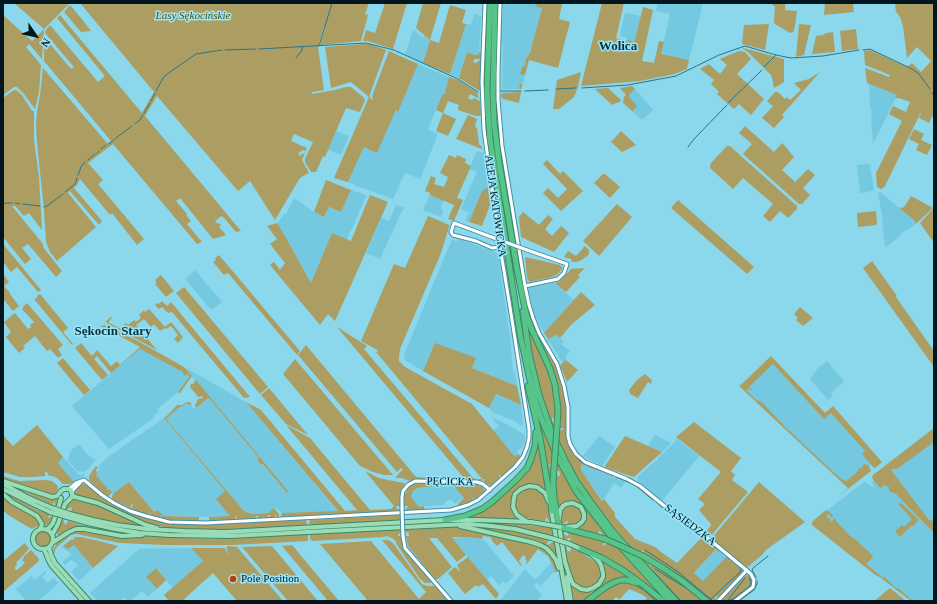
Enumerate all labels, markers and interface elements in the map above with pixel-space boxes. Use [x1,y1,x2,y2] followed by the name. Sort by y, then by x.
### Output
[156,9,230,23] park label: Lasy Sękocińskie
[16,16,56,56] north arrow
[39,36,53,49] text: N
[599,39,637,55] district label: Wolica
[481,154,509,258] street label: ALEJA KATOWICKA
[75,324,151,340] district label: Sękocin Stary
[426,475,474,489] street label: PĘCICKA
[662,501,718,549] street label: SĄSIEDZKA
[241,572,299,586] place label: Pole Position
[228,574,238,584] marker: Pole Position

